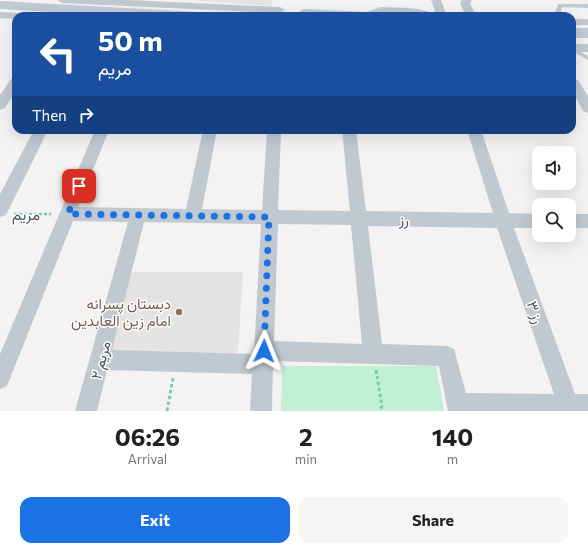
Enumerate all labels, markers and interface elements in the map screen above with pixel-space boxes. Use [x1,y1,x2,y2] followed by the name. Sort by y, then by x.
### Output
[98,23,163,57] text: 50 m
[32,28,84,80] icon: left
[98,57,132,79] text: مریم
[75,104,97,126] icon: right
[32,106,67,124] text: Then
[532,146,576,242] map controls
[532,146,576,190] button: sound
[62,169,96,203] pin
[68,175,90,197] icon: arrive
[532,198,576,242] button: search
[12,205,40,225] street label: مریم
[398,210,409,229] street label: رز
[71,294,171,331] place label: دبستان پسرانه امام زین العابدین
[523,298,548,326] street label: رز ۳
[174,307,184,317] marker: دبستان پسرانه امام زین العابدین
[243,330,285,372] position arrow
[86,339,116,382] street label: مریم ۲
[115,422,180,451] text: 06:26
[299,422,313,451] text: 2
[432,422,473,451] text: 140
[128,451,167,467] text: Arrival
[295,451,317,467] text: min
[447,451,458,467] text: m
[20,497,290,543] button: Exit
[298,497,568,543] button: Share

